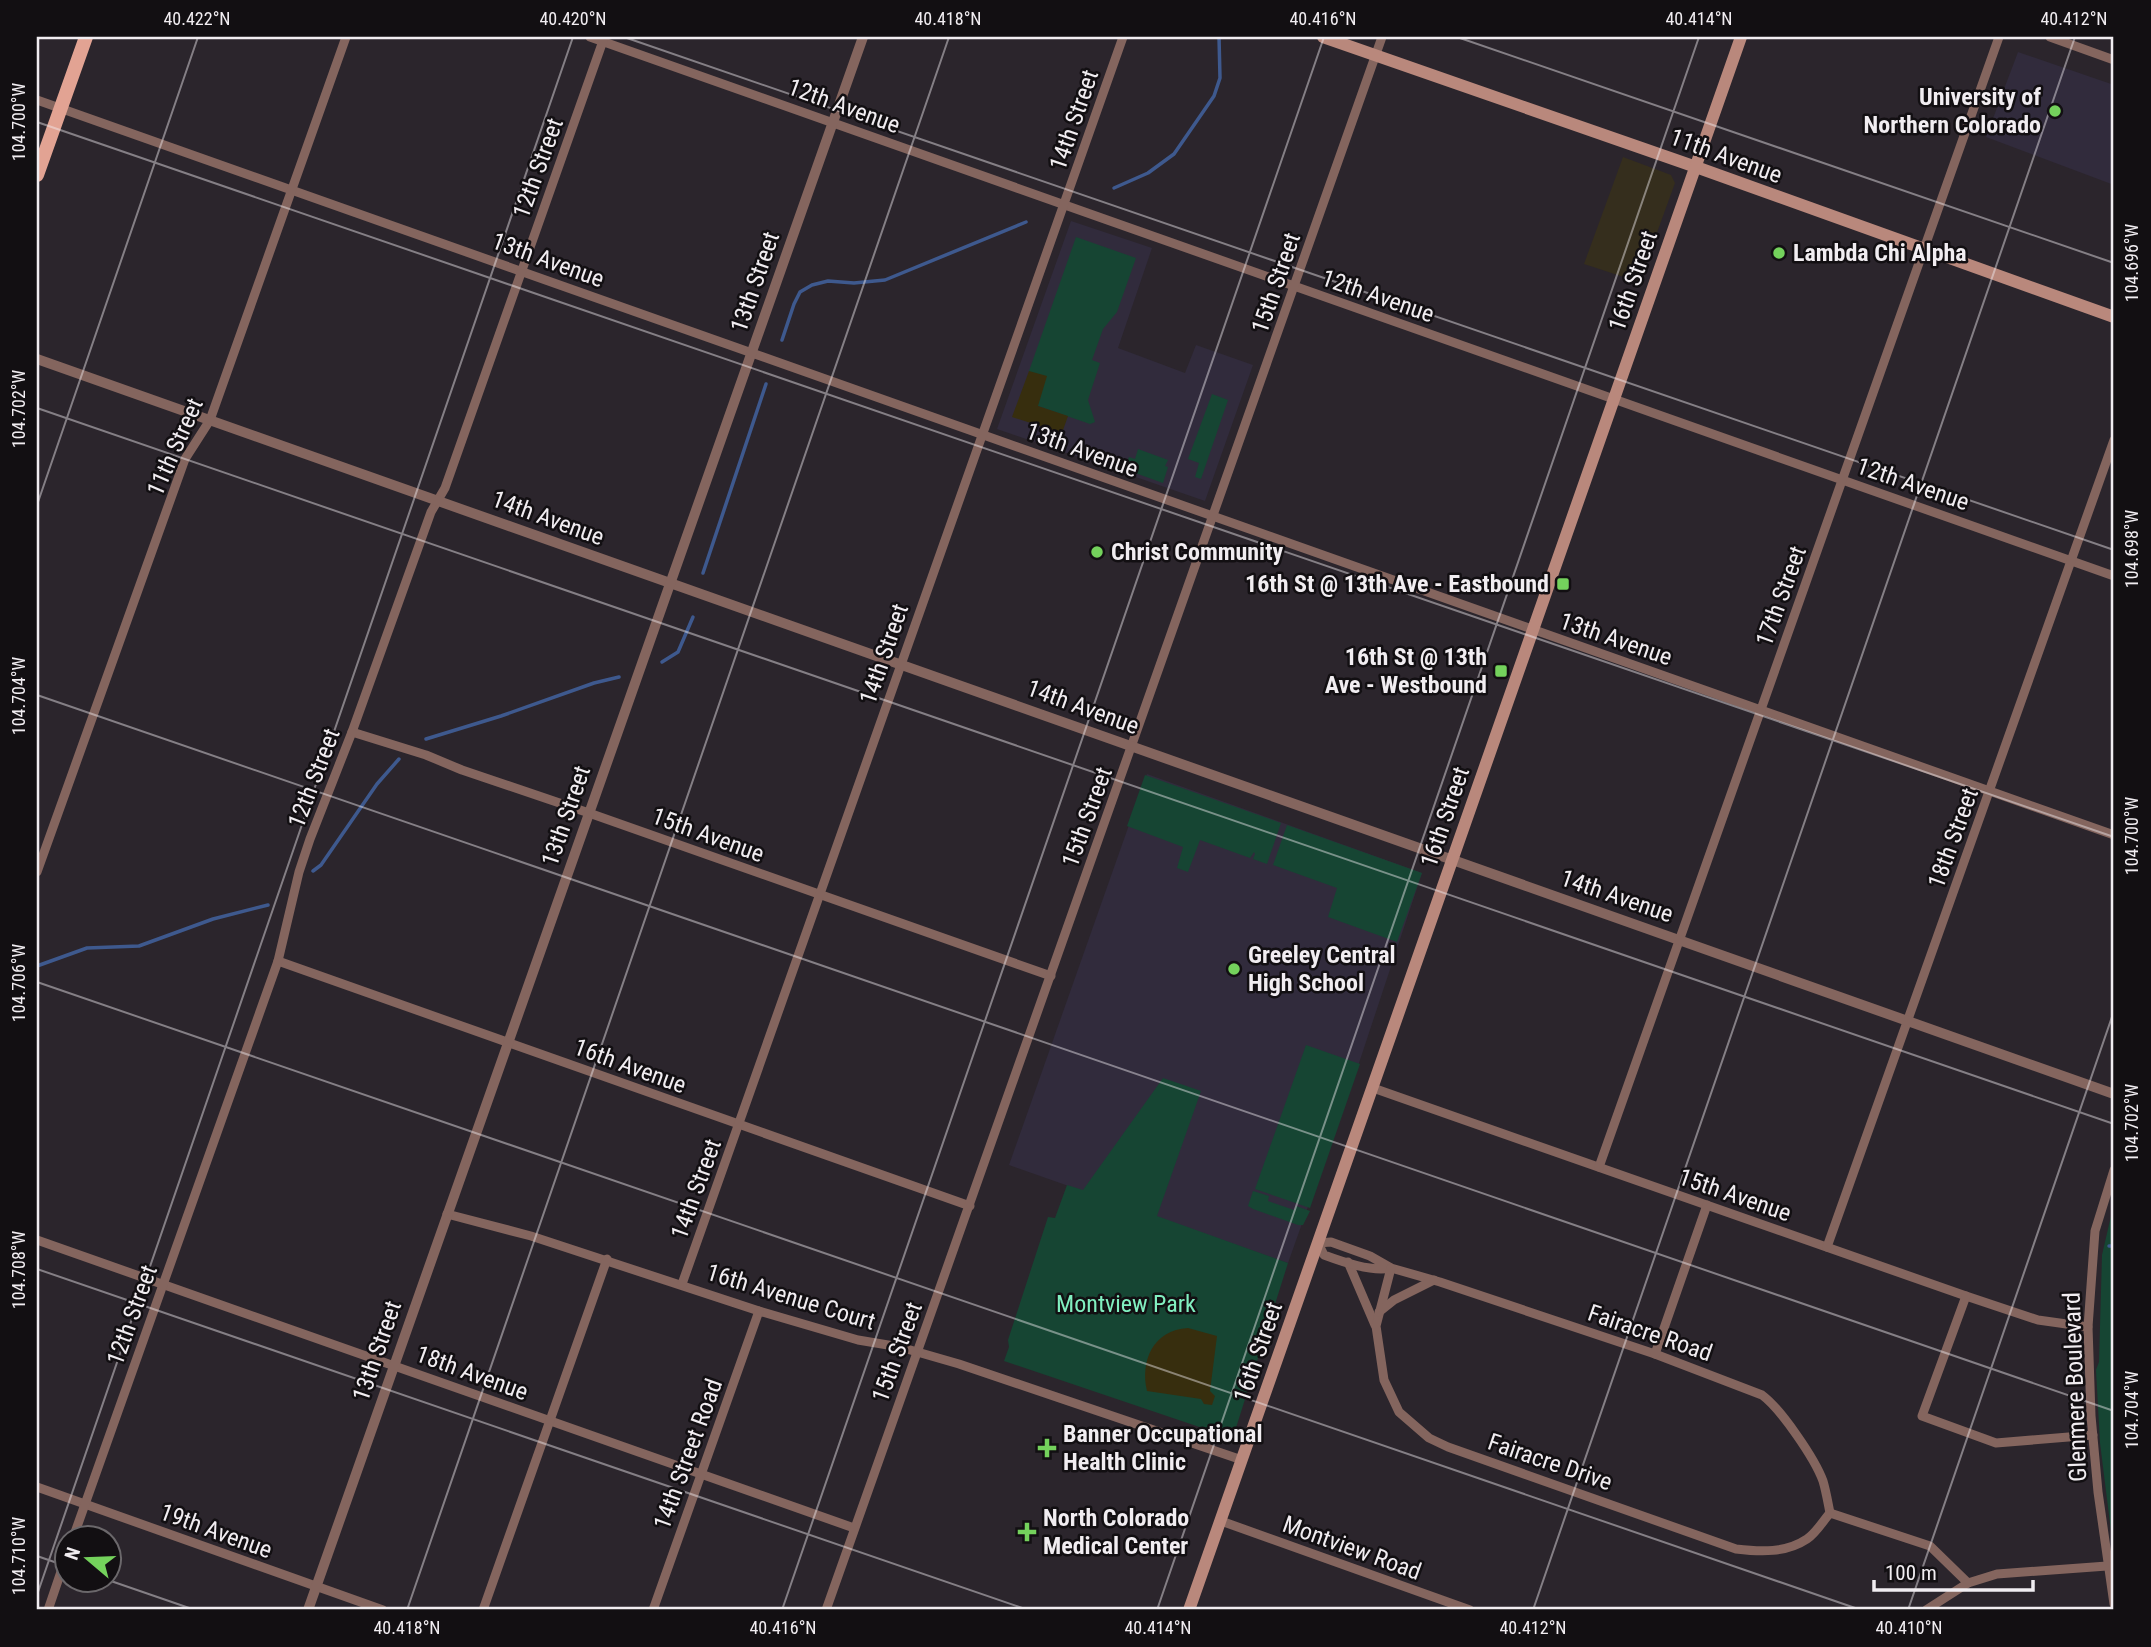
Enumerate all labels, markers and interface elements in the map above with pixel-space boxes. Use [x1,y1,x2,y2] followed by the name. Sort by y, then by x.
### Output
[163,8,231,29] text: 40.422°N
[539,8,607,29] text: 40.420°N
[914,8,982,29] text: 40.418°N
[1289,8,1357,29] text: 40.416°N
[1665,8,1733,29] text: 40.414°N
[2040,8,2108,29] text: 40.412°N
[1044,66,1104,174] street label: 14th Street
[784,73,904,139] street label: 12th Avenue
[8,82,29,161] text: 104.700°W
[1864,83,2041,139] place label: University of Northern Colorado
[2047,103,2063,119] marker: University of Northern Colorado
[507,114,569,222] street label: 12th Street
[1666,123,1786,189] street label: 11th Avenue
[2121,223,2142,302] text: 104.696°W
[488,227,608,293] street label: 13th Avenue
[1603,227,1663,335] street label: 16th Street
[725,228,785,336] street label: 13th Street
[1246,229,1306,337] street label: 15th Street
[1793,239,1967,267] place label: Lambda Chi Alpha
[1771,245,1787,261] marker: Lambda Chi Alpha
[1318,264,1438,328] street label: 12th Avenue
[8,369,29,448] text: 104.702°W
[141,394,209,500] street label: 11th Street
[1022,417,1142,483] street label: 13th Avenue
[1853,452,1973,516] street label: 12th Avenue
[488,485,608,551] street label: 14th Avenue
[2121,509,2142,588] text: 104.698°W
[1111,538,1284,566] place label: Christ Community
[1750,542,1812,650] street label: 17th Street
[1089,544,1105,560] marker: Christ Community
[1245,570,1549,598] place label: 16th St @ 13th Ave - Eastbound
[1555,576,1571,592] marker: 16th St @ 13th Ave - Eastbound
[854,600,914,708] street label: 14th Street
[1556,607,1676,671] street label: 13th Avenue
[1325,643,1487,699] place label: 16th St @ 13th Ave - Westbound
[8,656,29,735] text: 104.704°W
[1493,663,1509,679] marker: 16th St @ 13th Ave - Westbound
[1023,674,1143,740] street label: 14th Avenue
[282,724,346,832] street label: 12th Street
[536,762,596,870] street label: 13th Street
[1056,763,1118,871] street label: 15th Street
[1415,763,1475,871] street label: 16th Street
[1922,784,1984,892] street label: 18th Street
[2121,796,2142,875] text: 104.700°W
[648,802,768,868] street label: 15th Avenue
[1557,864,1677,928] street label: 14th Avenue
[1248,941,1396,997] place label: Greeley Central High School
[8,943,29,1022] text: 104.706°W
[1226,961,1242,977] marker: Greeley Central High School
[570,1033,690,1099] street label: 16th Avenue
[2121,1083,2142,1162] text: 104.702°W
[665,1135,727,1243] street label: 14th Street
[1675,1163,1795,1227] street label: 15th Avenue
[8,1230,29,1309] text: 104.708°W
[703,1258,879,1336] street label: 16th Avenue Court
[101,1261,163,1369] street label: 12th Street
[1056,1290,1196,1318] park label: Montview Park
[2058,1292,2092,1482] street label: Glenmere Boulevard
[347,1297,407,1405] street label: 13th Street
[866,1298,928,1406] street label: 15th Street
[1228,1298,1288,1406] street label: 16th Street
[1584,1299,1716,1367] street label: Fairacre Road
[412,1340,532,1406] street label: 18th Avenue
[2121,1370,2142,1449] text: 104.704°W
[648,1375,728,1533] street label: 14th Street Road
[1063,1420,1262,1476] place label: Banner Occupational Health Clinic
[1484,1428,1616,1496] street label: Fairacre Drive
[1037,1438,1057,1458] marker: Banner Occupational Health Clinic
[156,1498,276,1564] street label: 19th Avenue
[1043,1504,1189,1560] place label: North Colorado Medical Center
[1279,1510,1425,1586] street label: Montview Road
[8,1516,29,1595] text: 104.710°W
[1017,1522,1037,1542] marker: North Colorado Medical Center
[52,1524,122,1594] north arrow
[60,1544,85,1563] text: N
[1874,1549,2034,1593] scale bar
[1885,1561,1937,1585] text: 100 m
[373,1617,441,1638] text: 40.418°N
[749,1617,817,1638] text: 40.416°N
[1124,1617,1192,1638] text: 40.414°N
[1499,1617,1567,1638] text: 40.412°N
[1875,1617,1943,1638] text: 40.410°N

